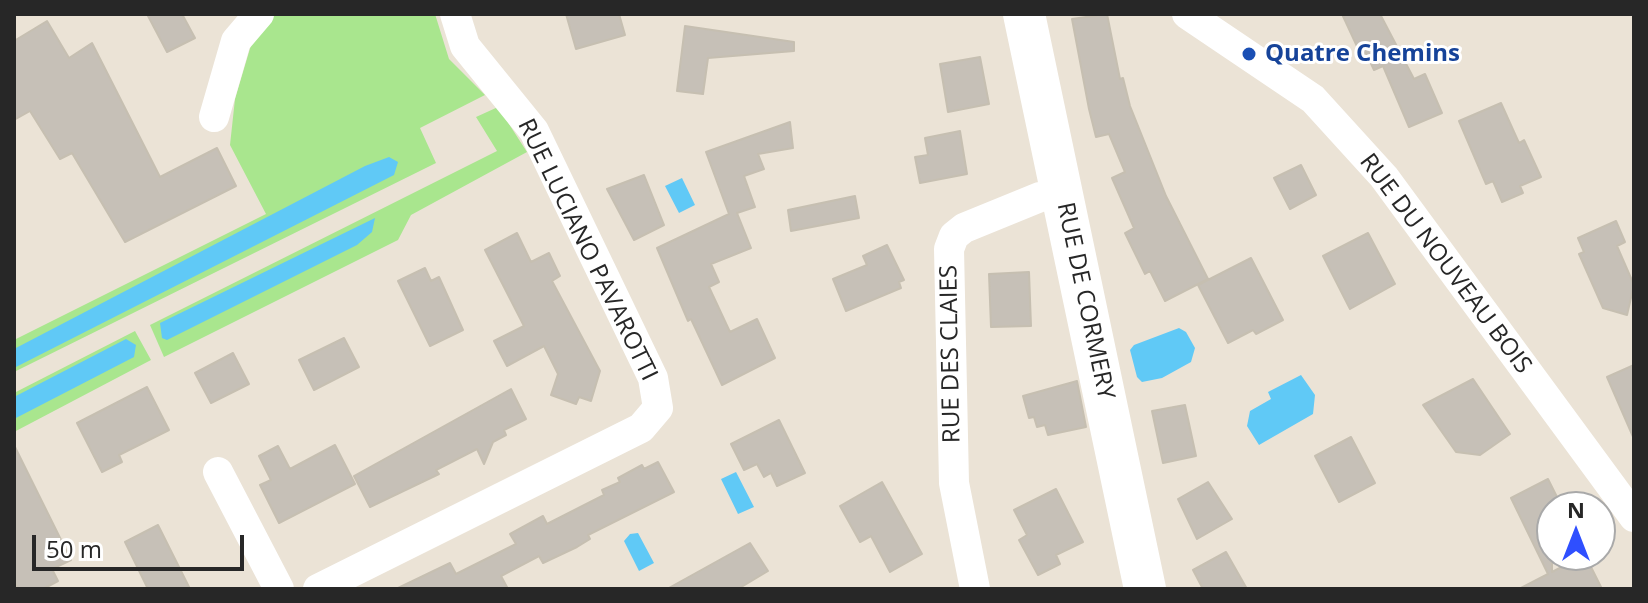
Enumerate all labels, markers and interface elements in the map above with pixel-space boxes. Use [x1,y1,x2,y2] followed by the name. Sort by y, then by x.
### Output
[1265,40,1460,68] place label: Quatre Chemins
[1240,45,1258,63] marker: Quatre Chemins
[511,114,663,386] street label: RUE LUCIANO PAVAROTTI
[1353,148,1537,380] street label: RUE DU NOUVEAU BOIS
[1050,200,1120,402] street label: RUE DE CORMERY
[935,265,967,443] street label: RUE DES CLAIES
[1536,491,1616,571] north arrow
[1567,494,1585,524] text: N
[36,519,248,569] scale bar
[46,532,102,565] text: 50 m

